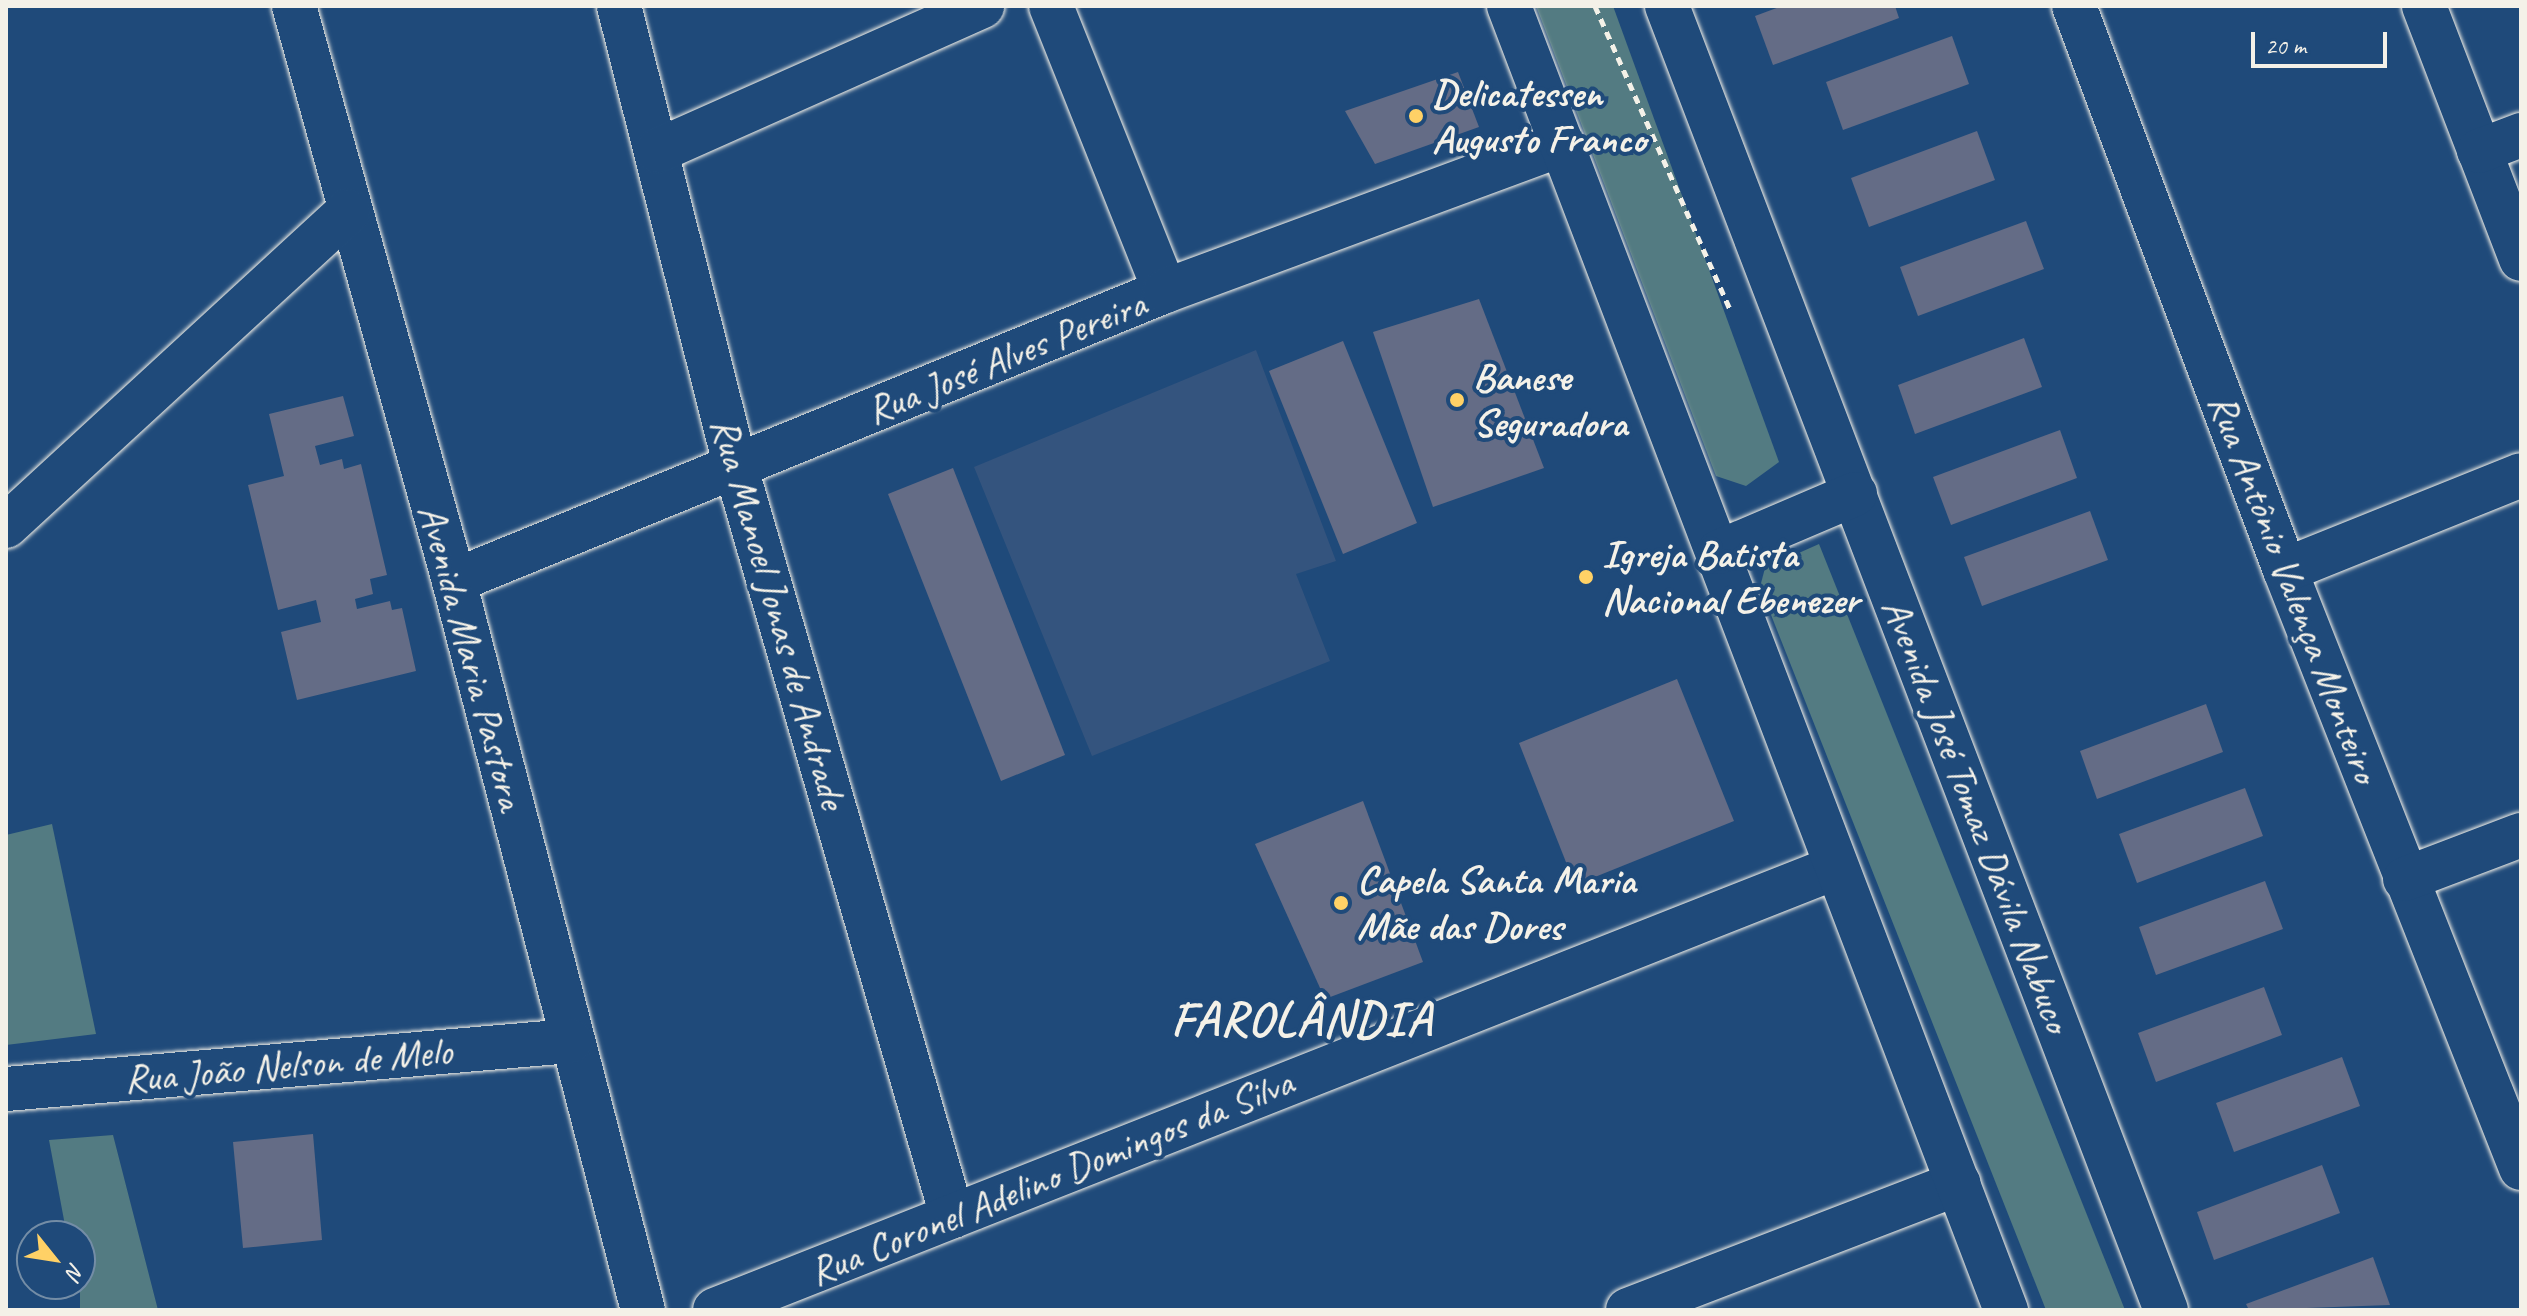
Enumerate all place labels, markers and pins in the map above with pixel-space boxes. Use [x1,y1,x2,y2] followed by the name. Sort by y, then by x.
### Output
[1432,69,1646,163] place label: Delicatessen Augusto Franco
[1407,107,1425,125] marker: Delicatessen Augusto Franco
[1473,353,1627,447] place label: Banese Seguradora
[1448,391,1466,409] marker: Banese Seguradora
[1602,530,1859,624] place label: Igreja Batista Nacional Ebenezer
[1577,568,1595,586] marker: Igreja Batista Nacional Ebenezer
[1357,856,1637,950] place label: Capela Santa Maria Mãe das Dores
[1332,894,1350,912] marker: Capela Santa Maria Mãe das Dores

